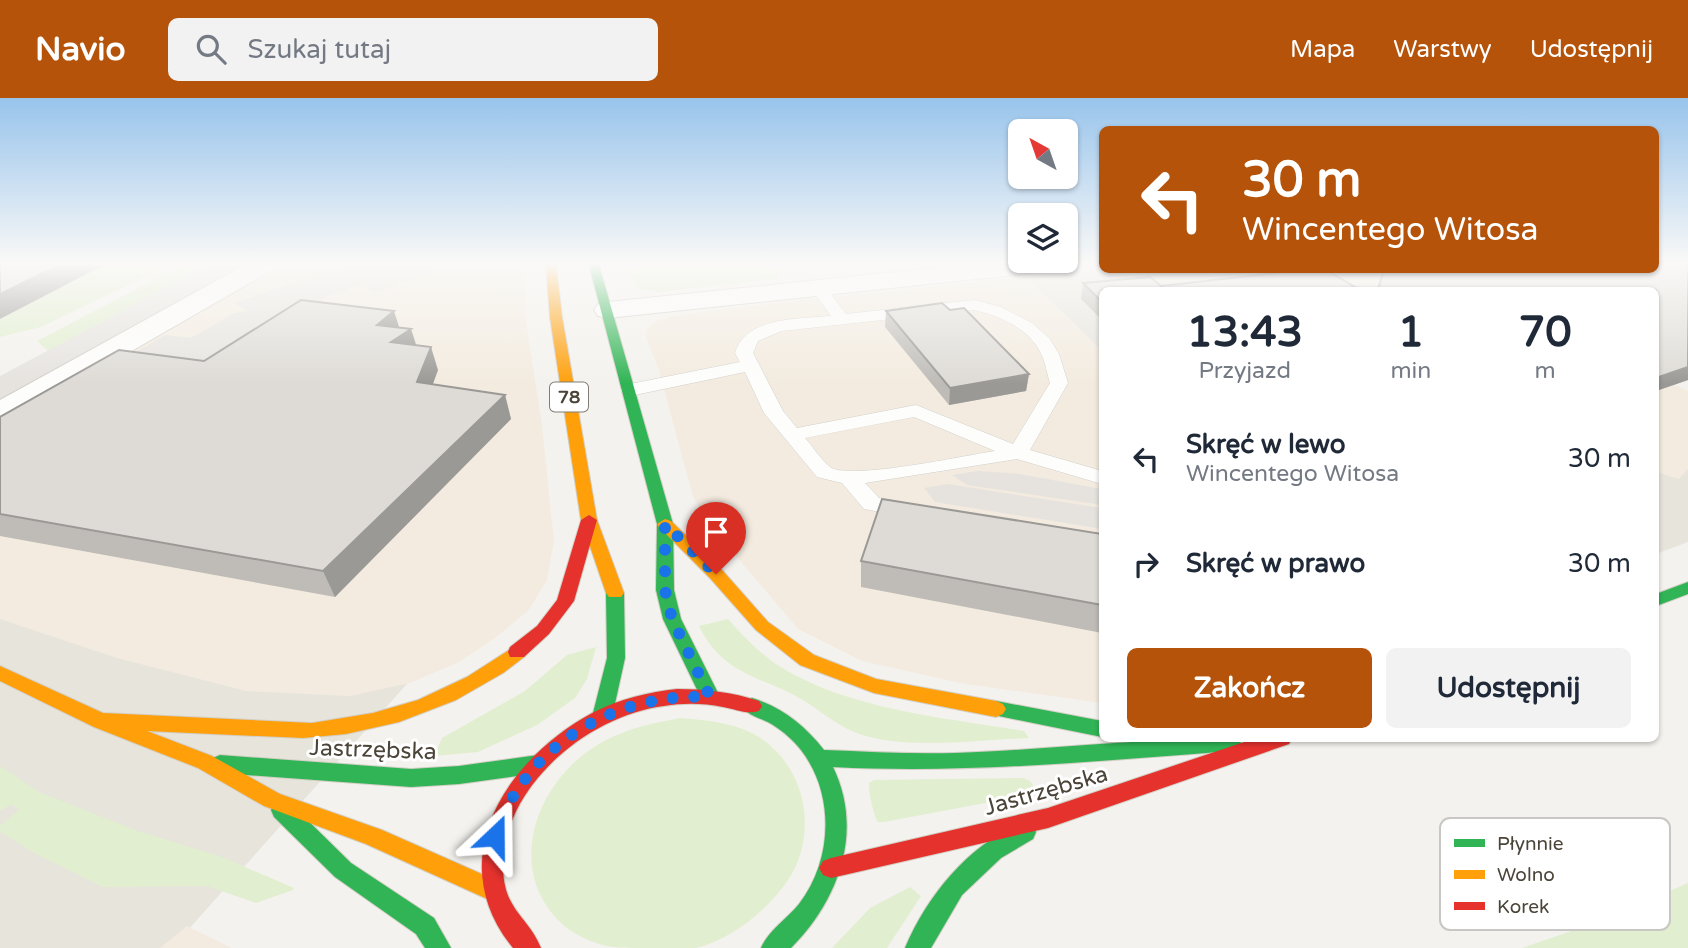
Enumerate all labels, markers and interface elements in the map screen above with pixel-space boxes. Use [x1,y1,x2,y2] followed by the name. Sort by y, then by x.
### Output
[168,18,658,81] search box
[35,30,126,69] text: Navio
[192,30,230,68] icon: search
[248,34,391,65] text: Szukaj tutaj
[1290,35,1355,64] text: Mapa
[1393,35,1492,64] text: Warstwy
[1530,35,1653,64] text: Udostępnij
[1008,119,1078,189] north arrow
[1008,119,1078,273] map controls
[1242,151,1361,210] text: 30 m
[1127,154,1218,245] icon: left
[1008,203,1078,273] button: layers
[1242,211,1539,249] text: Wincentego Witosa
[1186,307,1303,358] text: 13:43
[1398,307,1424,358] text: 1
[1519,307,1572,358] text: 70
[1198,357,1291,385] text: Przyjazd
[1390,357,1431,385] text: min
[1535,357,1556,385] text: m
[550,382,588,412] road number: 78
[1186,429,1346,460] text: Skręć w lewo
[1127,440,1165,478] icon: left
[1568,443,1631,474] text: 30 m
[1186,460,1399,488] text: Wincentego Witosa
[686,502,746,574] pin
[697,513,735,551] icon: arrive
[1127,545,1165,583] icon: right
[1186,548,1365,579] text: Skręć w prawo
[1568,548,1631,579] text: 30 m
[1127,648,1372,728] button: Zakończ
[1386,648,1631,728] button: Udostępnij
[309,734,437,766] street label: Jastrzębska
[981,760,1111,822] street label: Jastrzębska
[458,799,532,873] position arrow
[1440,818,1670,930] legend
[1497,833,1564,855] text: Płynnie
[1497,864,1555,886] text: Wolno
[1497,896,1549,918] text: Korek

